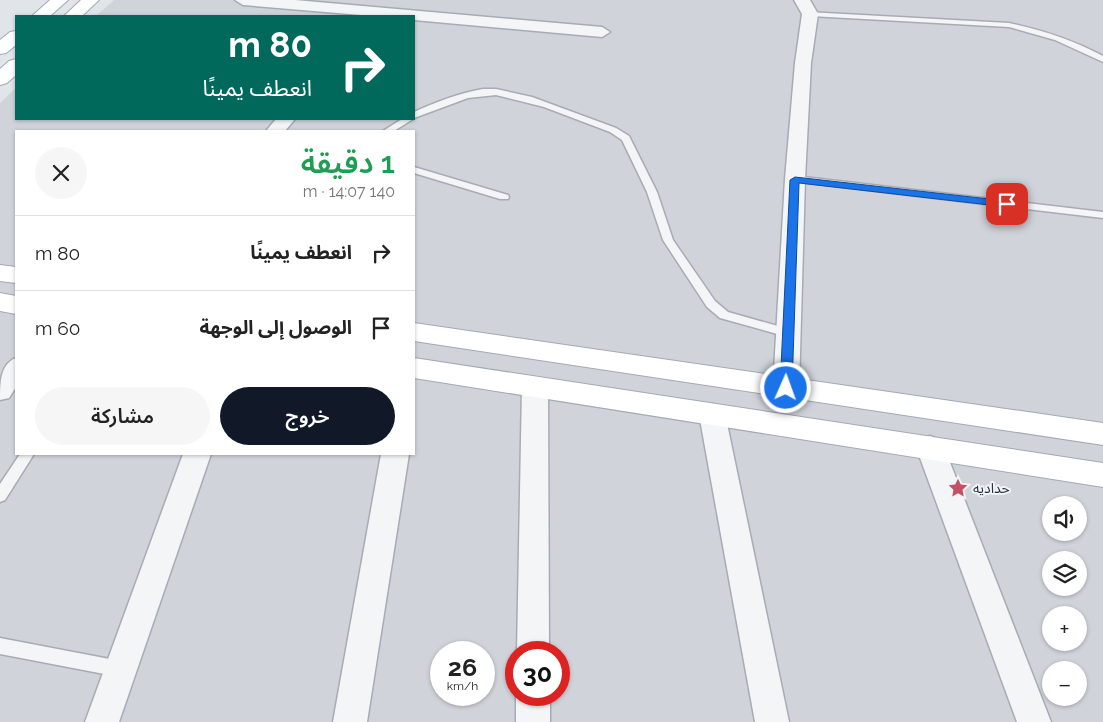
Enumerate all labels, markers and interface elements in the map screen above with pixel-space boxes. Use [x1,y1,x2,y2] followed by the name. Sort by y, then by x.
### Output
[228,24,312,65] text: 80 m
[330,35,395,100] icon: right
[203,75,312,101] text: انعطف يمينًا
[301,145,395,180] text: 1 دقيقة
[35,147,87,199] button: close
[303,182,395,201] text: 140 m · 14:07
[986,183,1028,225] pin
[993,190,1021,218] icon: arrive
[367,239,395,267] icon: right
[250,241,352,263] text: انعطف يمينًا
[35,242,80,264] text: 80 m
[367,314,395,342] icon: arrive
[199,316,352,338] text: الوصول إلى الوجهة
[35,317,80,339] text: 60 m
[759,361,811,413] position arrow
[35,387,210,445] button: مشاركة
[220,387,395,445] button: خروج
[947,477,969,499] place icon: حداديه
[973,480,1010,496] place label: حداديه
[1042,496,1087,706] map controls
[1042,496,1087,541] button: sound
[1042,551,1087,596] button: layers
[1042,606,1087,651] button: +
[505,641,570,706] speed limit sign: 30
[448,652,477,682] text: 26
[1042,661,1087,706] button: −
[447,679,478,693] text: km/h

